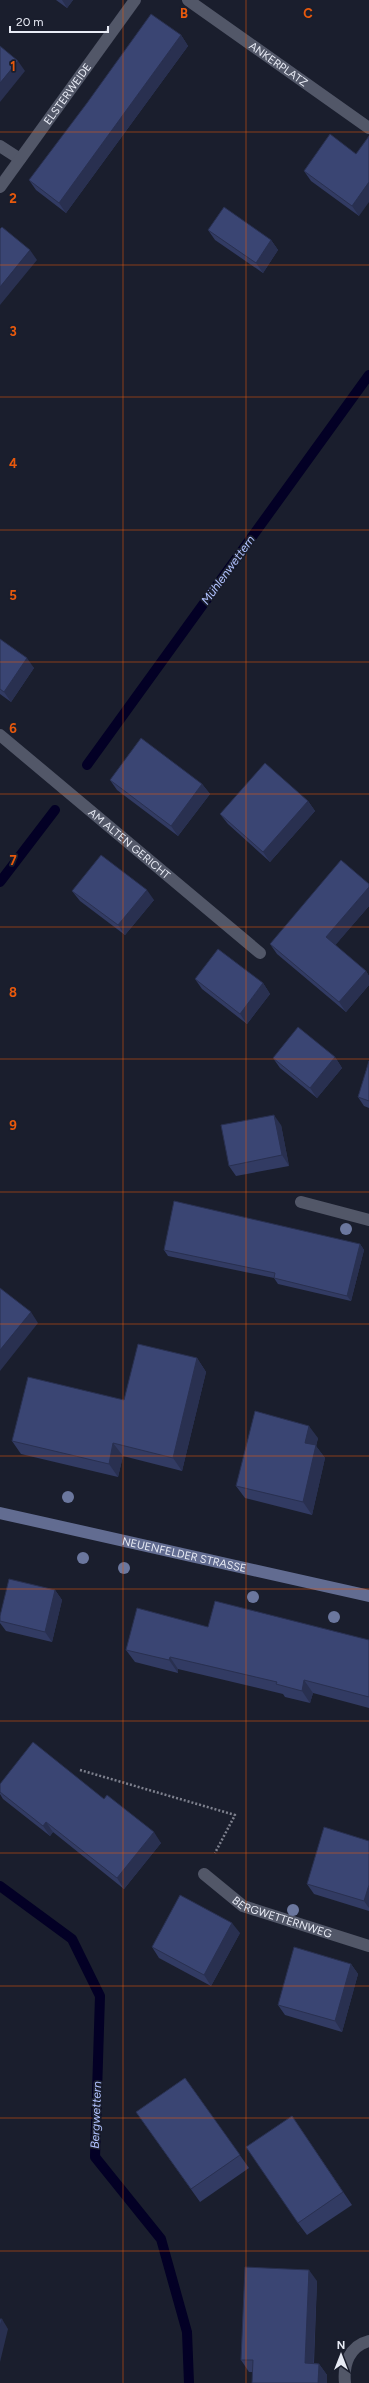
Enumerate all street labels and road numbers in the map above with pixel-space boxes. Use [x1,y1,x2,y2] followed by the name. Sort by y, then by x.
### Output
[247,39,310,89] street label: ANKERPLATZ
[41,60,94,127] street label: ELSTERWEIDE
[86,806,173,882] street label: AM ALTEN GERICHT
[121,1534,248,1575] street label: NEUENFELDER STRASSE
[230,1893,334,1940] street label: BERGWETTERNWEG

